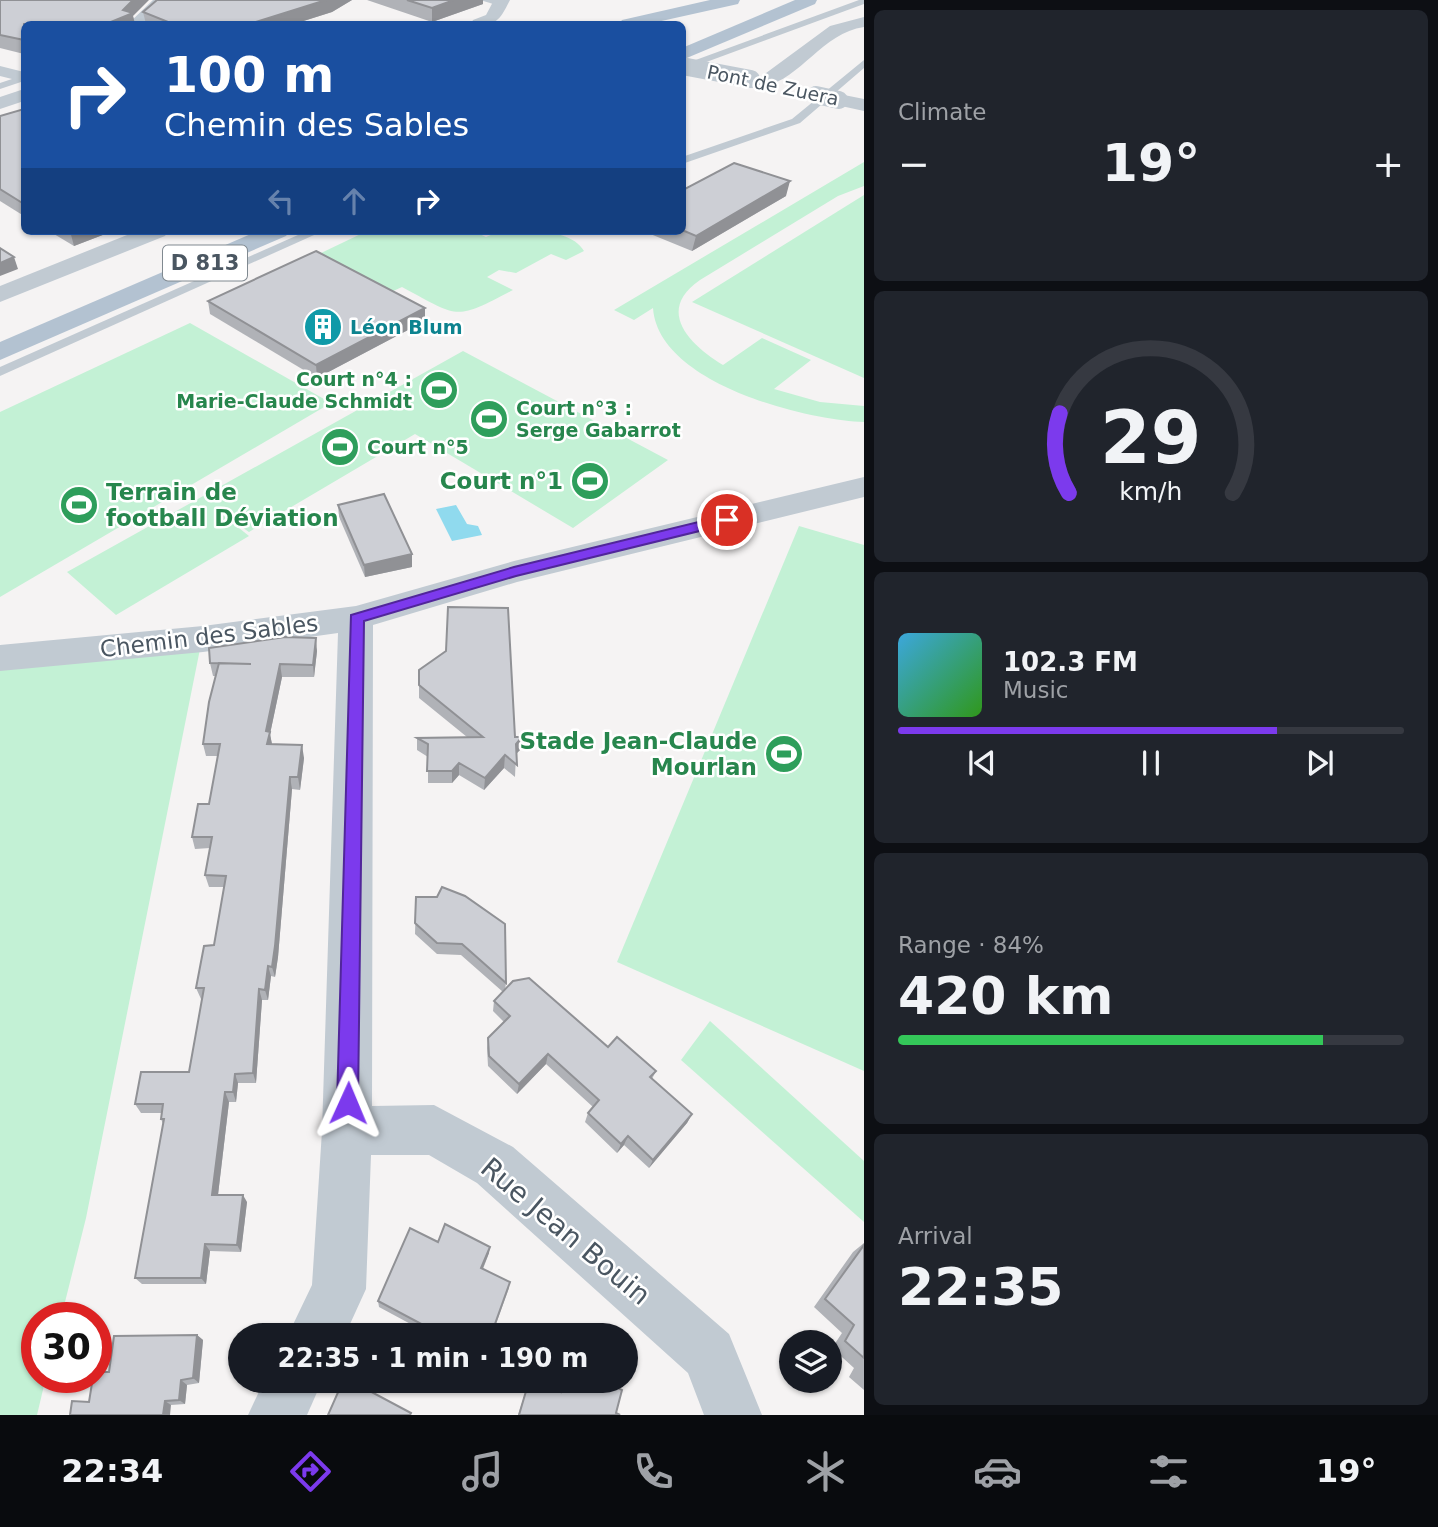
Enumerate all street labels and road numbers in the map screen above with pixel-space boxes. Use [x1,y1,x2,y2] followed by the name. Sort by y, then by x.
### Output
[705,60,841,110] street label: Pont de Zuera
[163,246,247,280] road number: D 813
[99,610,319,662] street label: Chemin des Sables
[474,1151,657,1312] street label: Rue Jean Bouin

